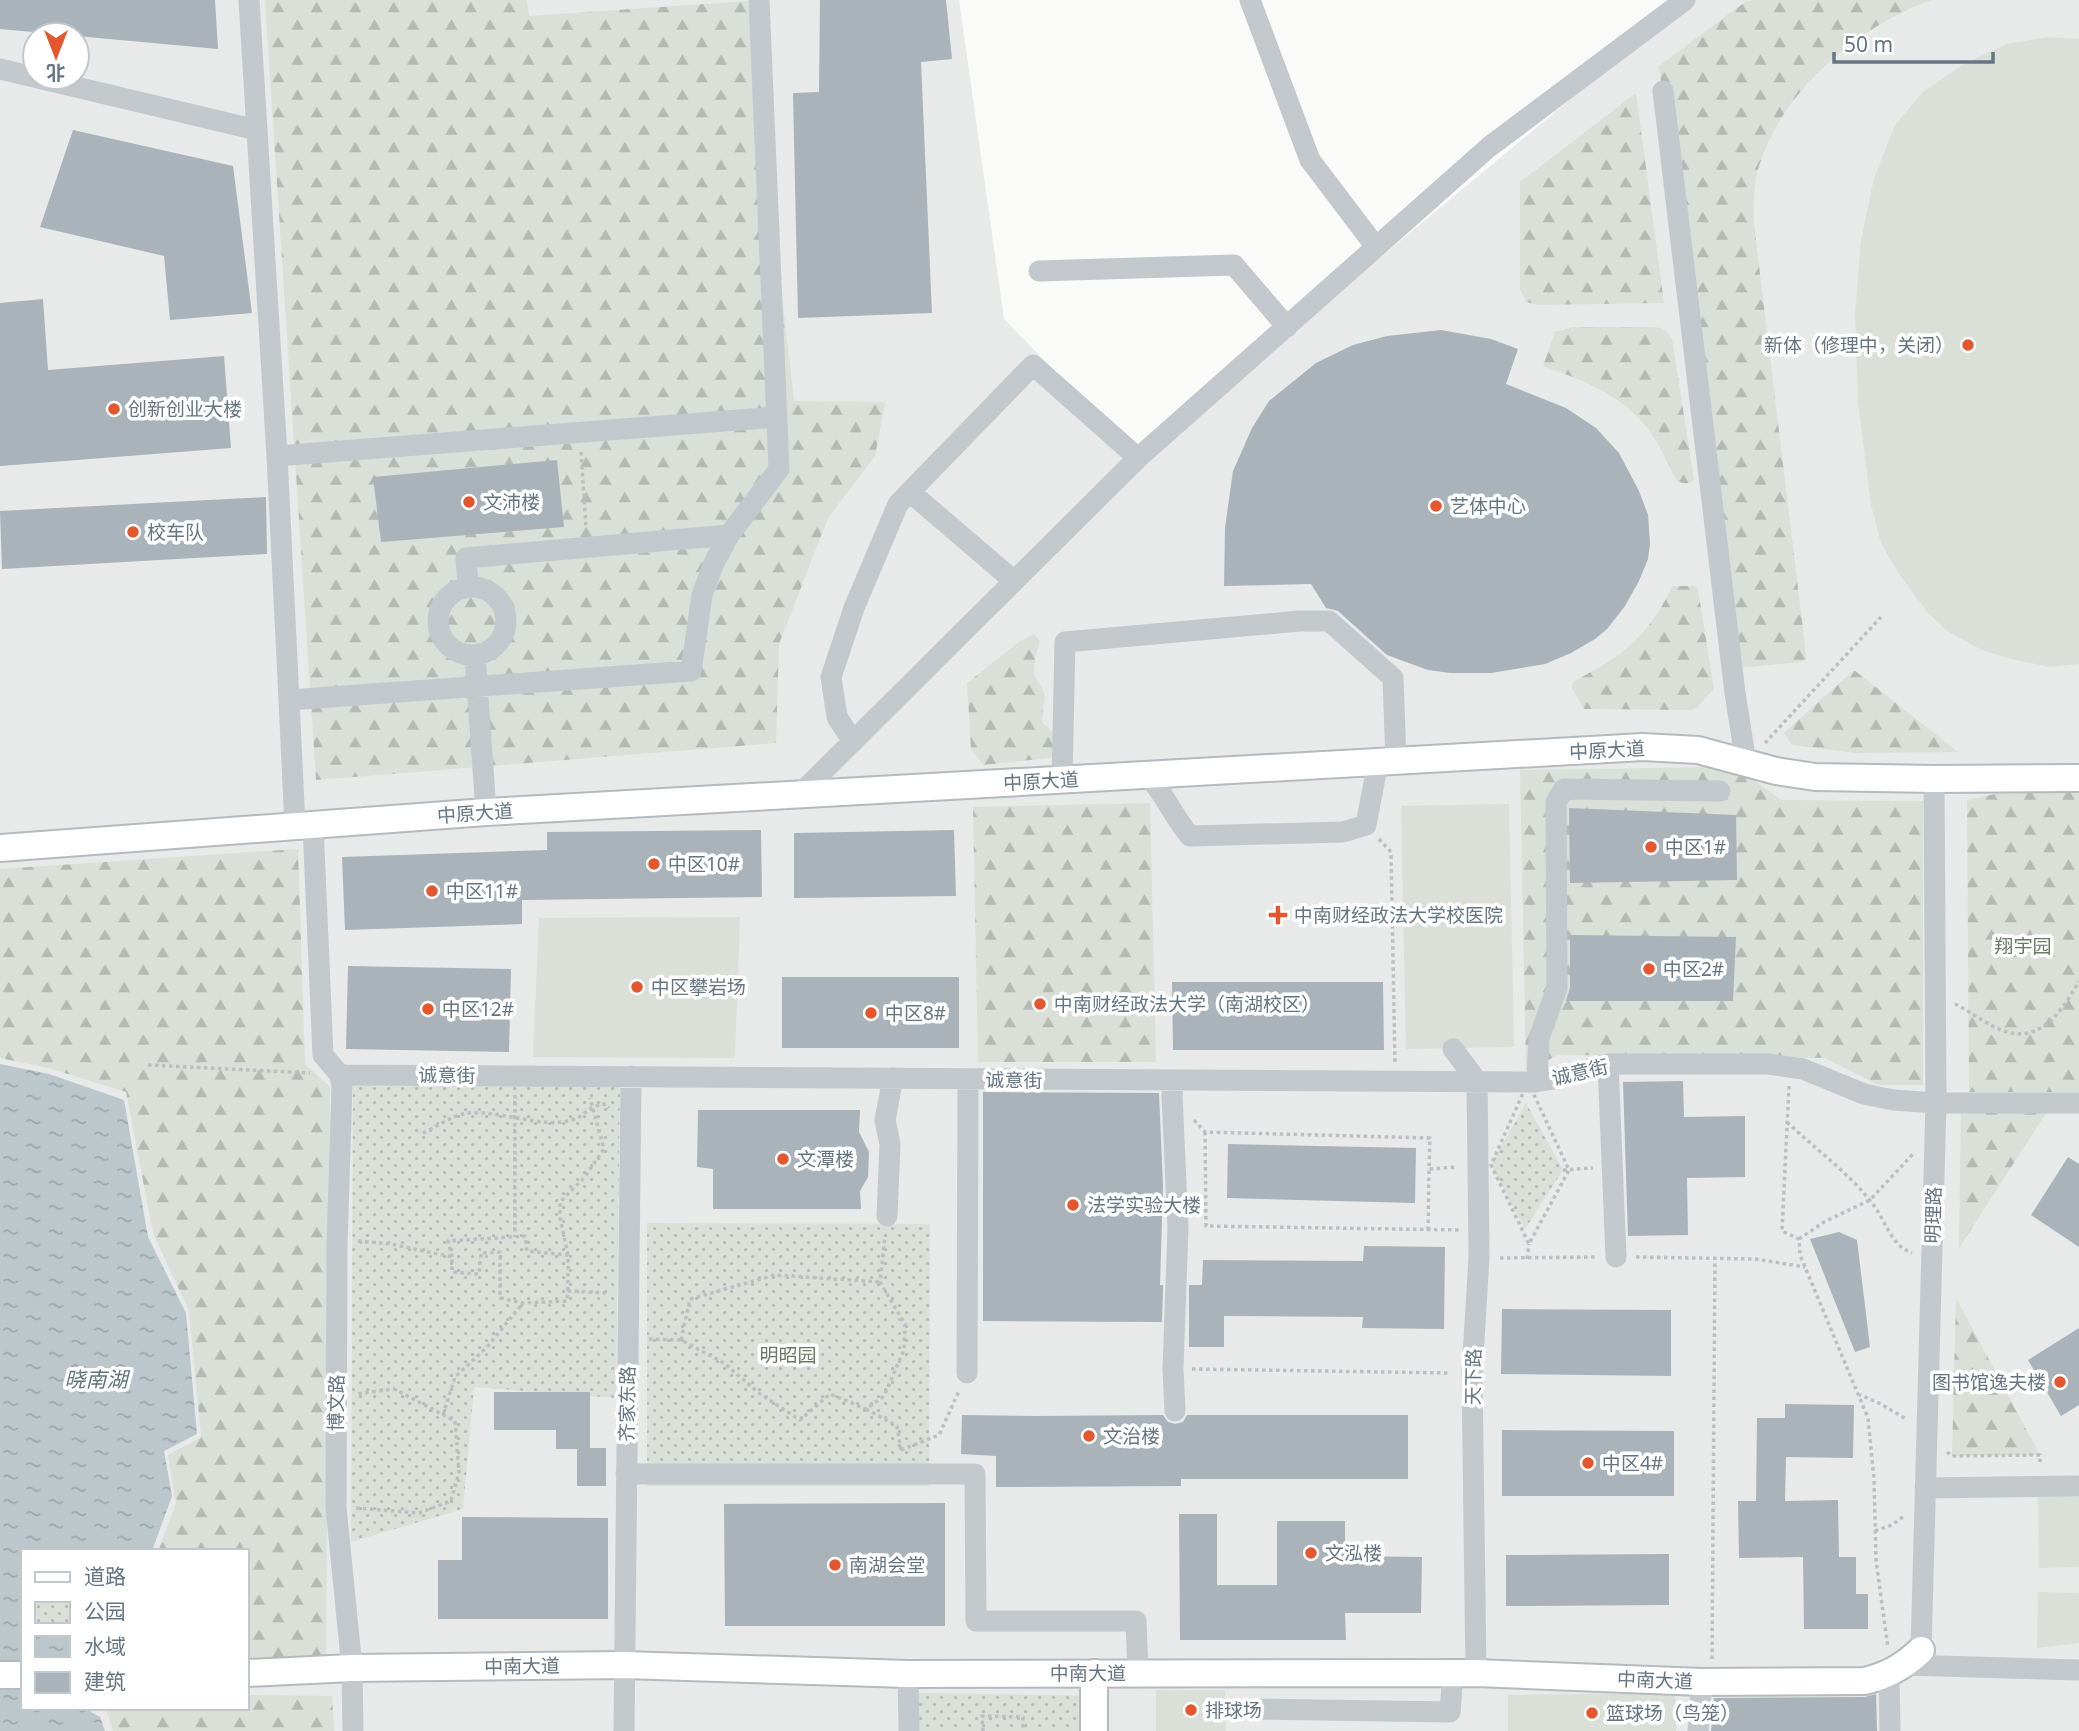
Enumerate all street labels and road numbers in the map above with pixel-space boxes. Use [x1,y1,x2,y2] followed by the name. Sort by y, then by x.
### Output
[1568,735,1646,765] street label: 中原大道
[1002,766,1080,796] street label: 中原大道
[436,797,514,829] street label: 中原大道
[1549,1053,1611,1091] street label: 诚意街
[418,1062,476,1088] street label: 诚意街
[985,1067,1043,1093] street label: 诚意街
[1919,1186,1947,1244] street label: 明理路
[1460,1348,1486,1406] street label: 天下路
[613,1366,641,1442] street label: 齐家东路
[323,1374,349,1432] street label: 博文路
[484,1652,560,1680] street label: 中南大道
[1050,1660,1126,1686] street label: 中南大道
[1617,1666,1693,1694] street label: 中南大道

